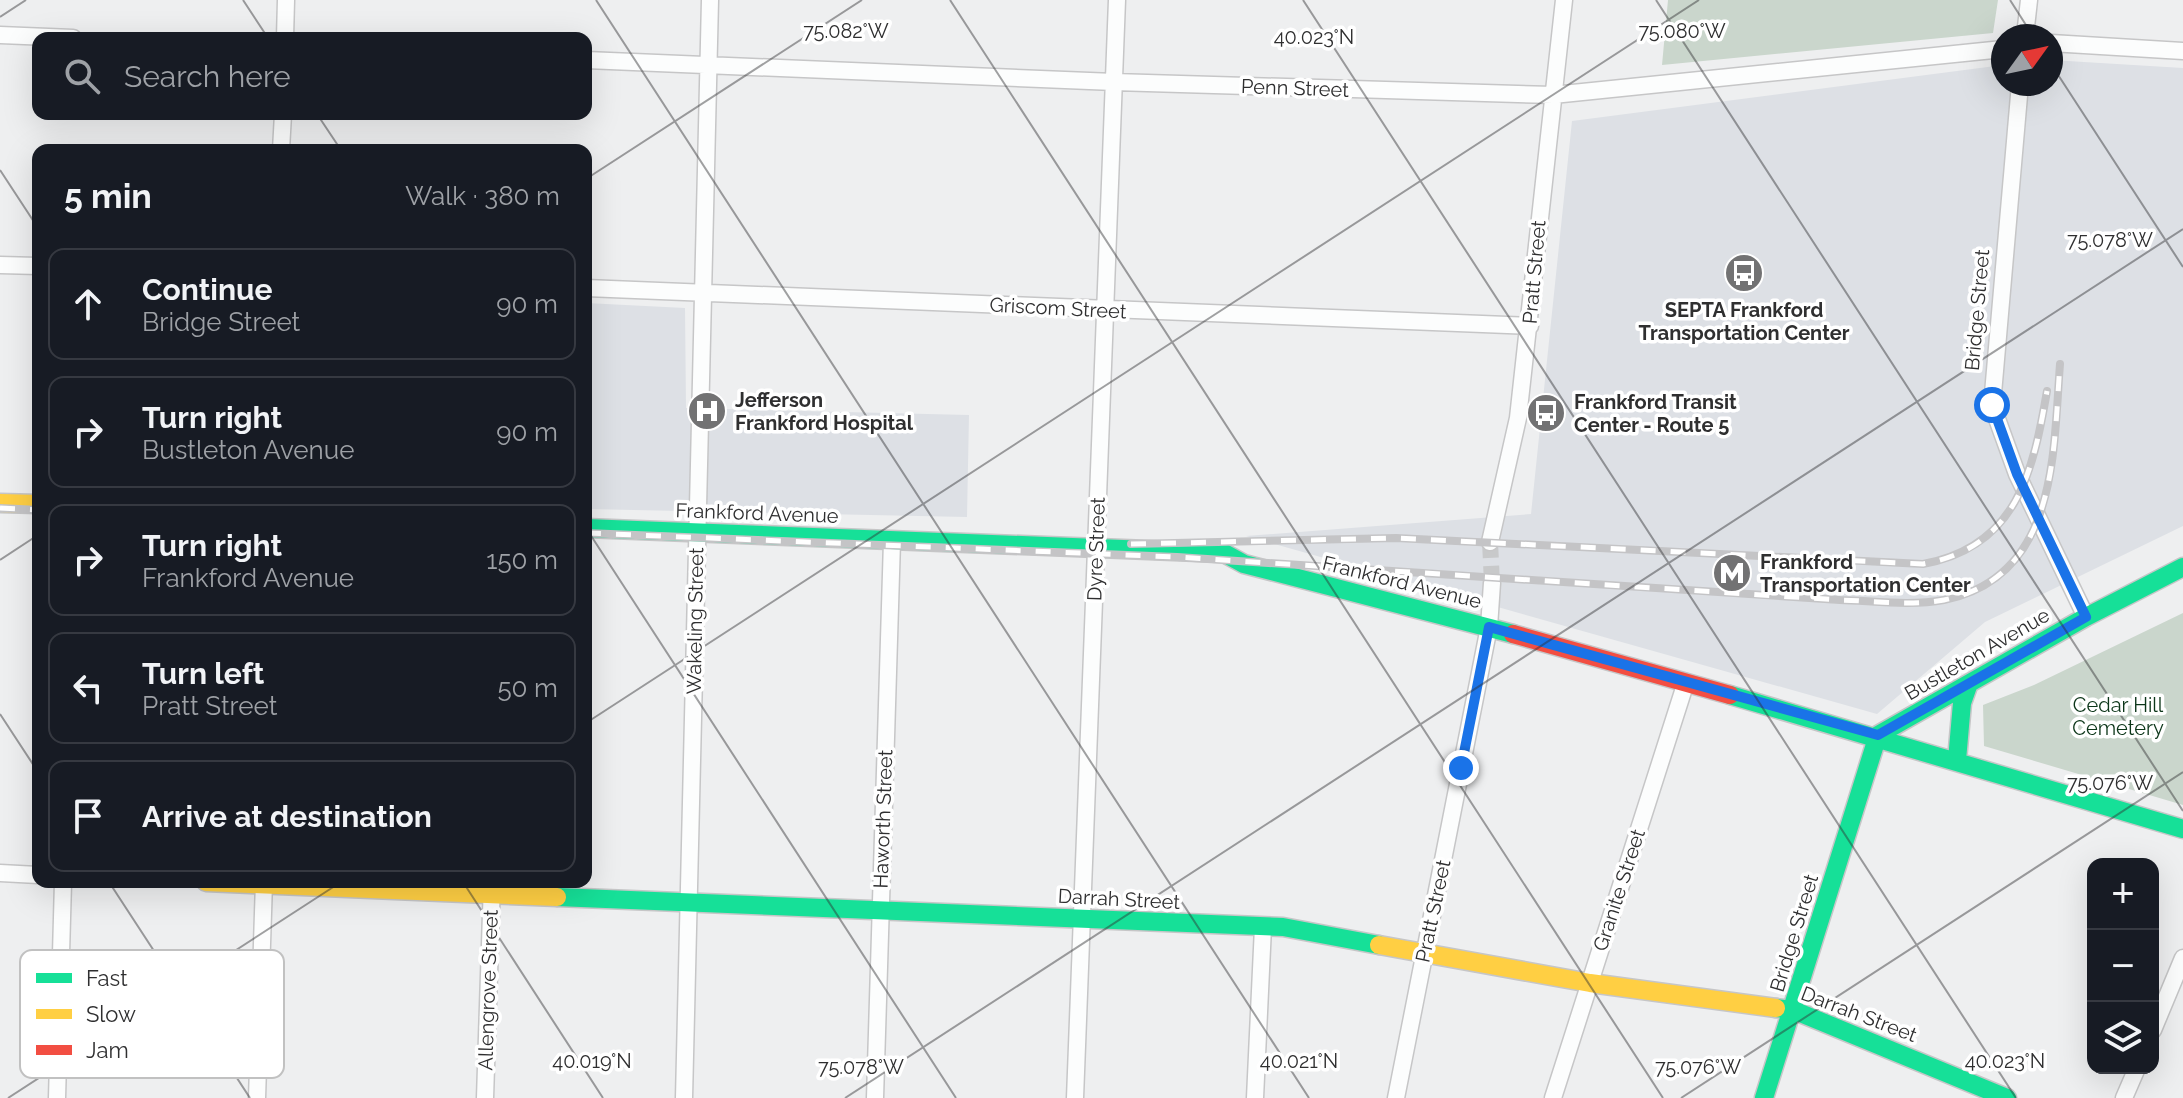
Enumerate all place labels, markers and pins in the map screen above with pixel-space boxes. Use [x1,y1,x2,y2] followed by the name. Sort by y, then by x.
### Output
[1723,252,1765,294] bus stop icon: SEPTA Frankford Transportation Center
[1639,298,1850,345] place label: SEPTA Frankford Transportation Center
[735,388,914,435] place label: Jefferson Frankford Hospital
[686,390,728,432] hospital icon: Jefferson Frankford Hospital
[1574,390,1737,437] place label: Frankford Transit Center - Route 5
[1525,392,1567,434] bus stop icon: Frankford Transit Center - Route 5
[1760,550,1971,597] place label: Frankford Transportation Center
[1711,552,1753,594] metro station icon: Frankford Transportation Center

